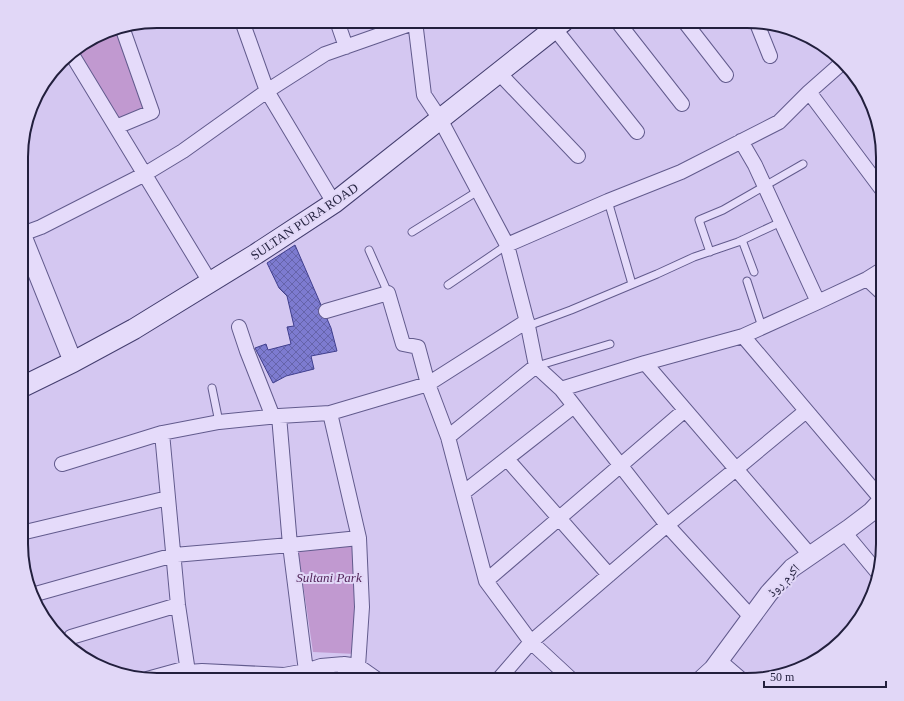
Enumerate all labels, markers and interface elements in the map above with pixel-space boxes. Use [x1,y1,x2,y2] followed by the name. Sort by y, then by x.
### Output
[248,180,361,263] street label: SULTAN PURA ROAD
[764,561,803,601] street label: اکرم روڈ
[296,570,362,585] park label: Sultani Park
[764,663,886,689] scale bar
[770,670,795,684] text: 50 m

